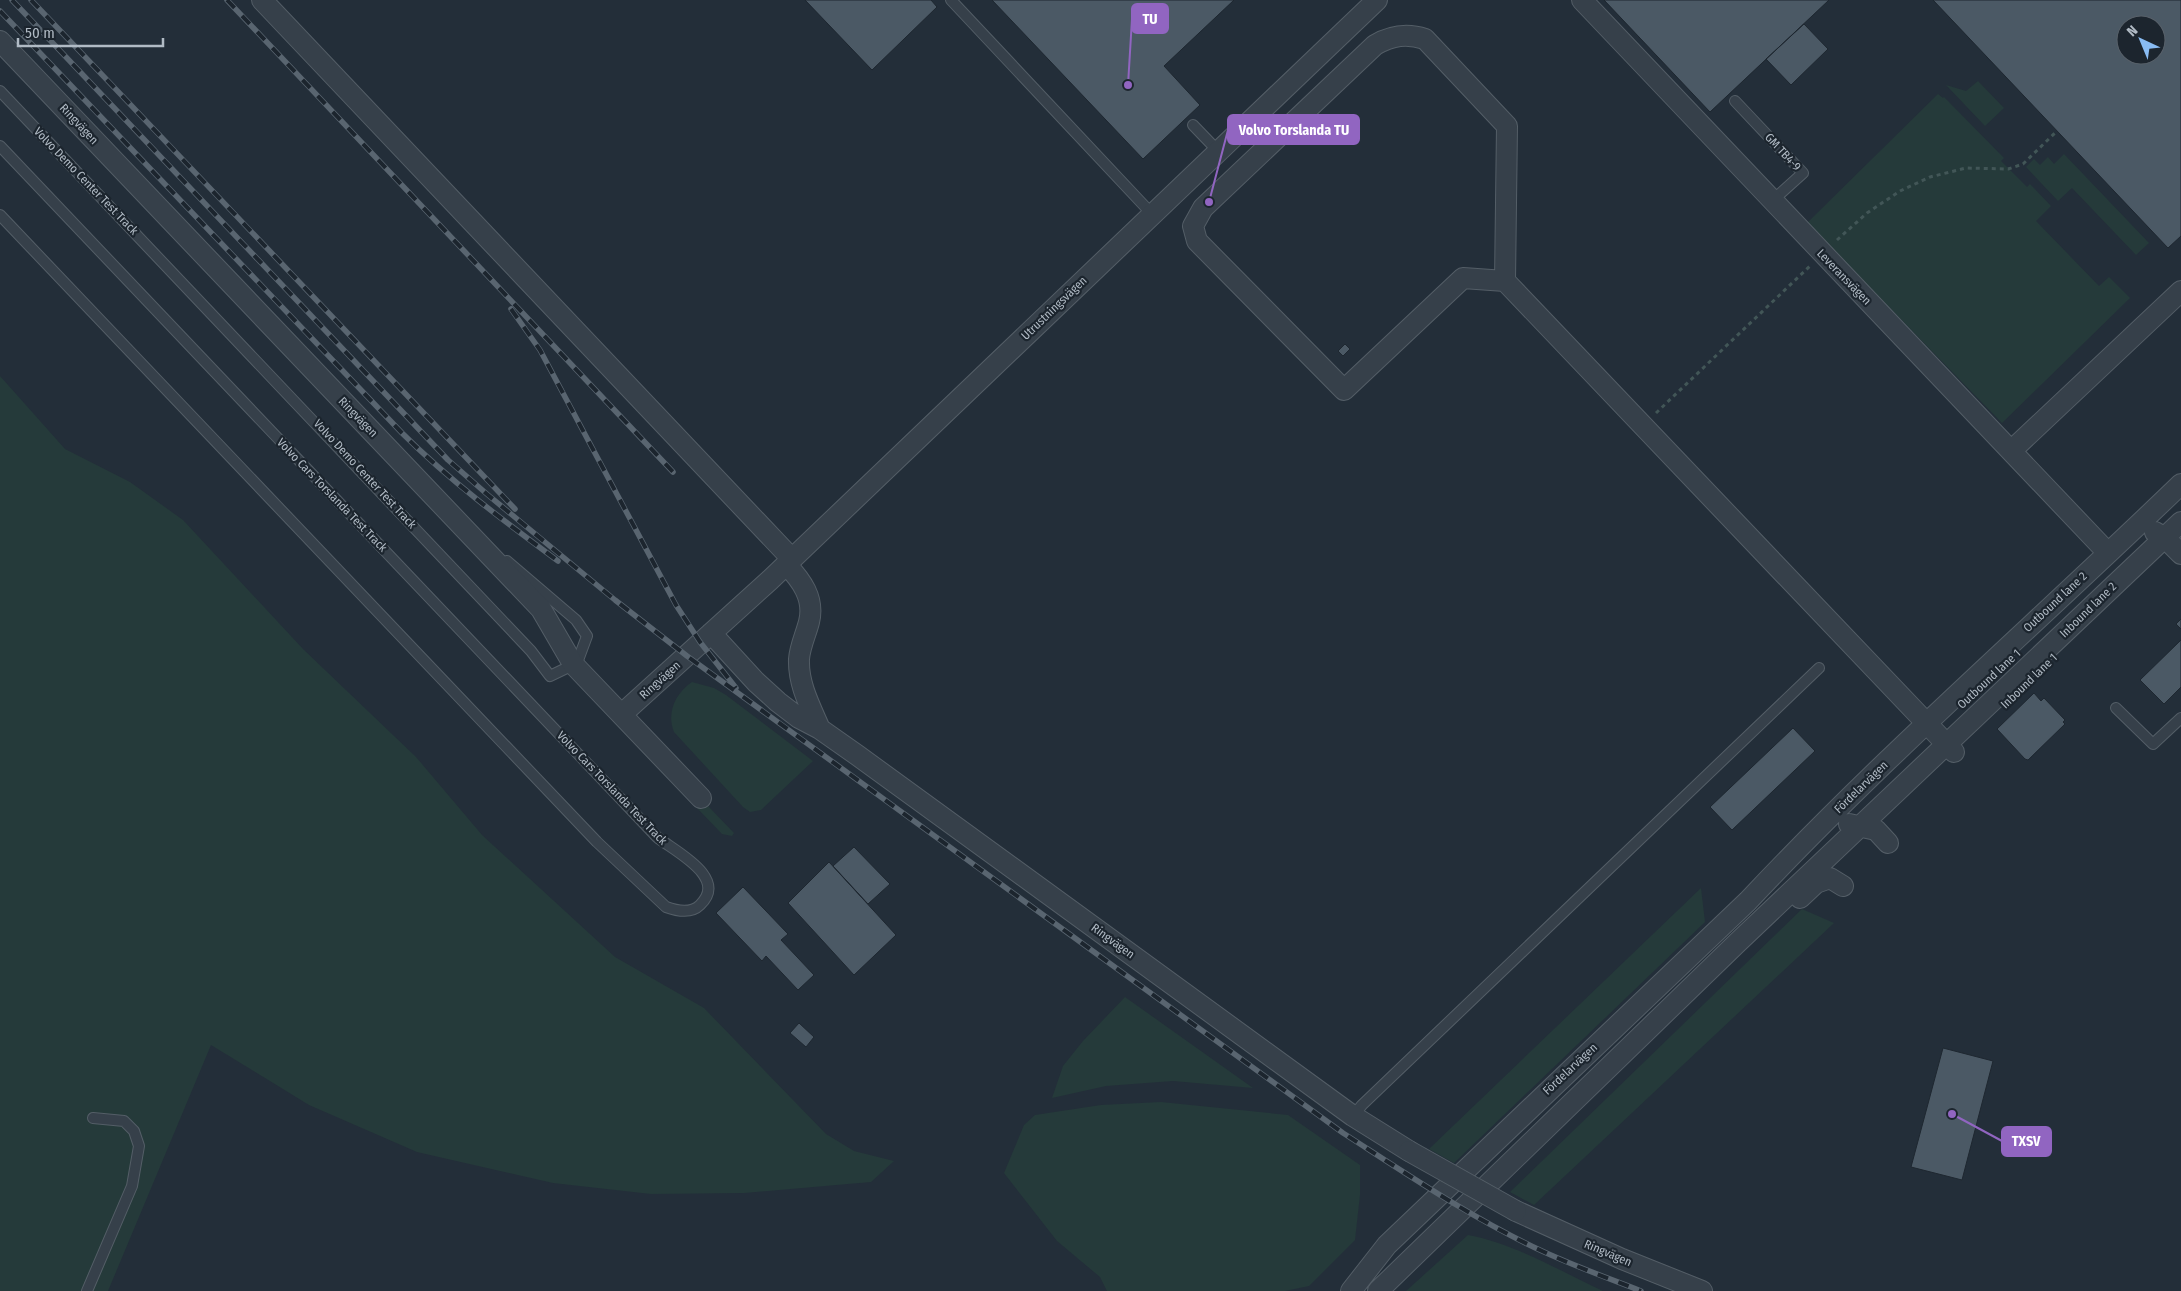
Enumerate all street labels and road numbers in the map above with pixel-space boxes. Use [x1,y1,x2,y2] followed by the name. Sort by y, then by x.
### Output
[57,101,101,147] street label: Ringvägen
[31,124,141,238] street label: Volvo Demo Center Test Track
[1762,130,1804,174] street label: GM TB4-9
[1814,246,1874,308] street label: Leveransvägen
[1018,273,1090,343] street label: Utrustningsvägen
[336,394,380,440] street label: Ringvägen
[311,417,419,532] street label: Volvo Demo Center Test Track
[274,435,390,555] street label: Volvo Cars Torslanda Test Track
[2020,569,2090,635] street label: Outbound lane 2
[2057,579,2119,641] street label: Inbound lane 2
[1955,646,2023,712] street label: Outbound lane 1
[1998,651,2060,711] street label: Inbound lane 1
[637,658,683,702] street label: Ringvägen
[554,728,670,848] street label: Volvo Cars Torslanda Test Track
[1831,758,1891,816] street label: Fördelarvägen
[1089,921,1137,961] street label: Ringvägen
[1540,1040,1600,1098] street label: Fördelarvägen
[1582,1237,1634,1269] street label: Ringvägen

